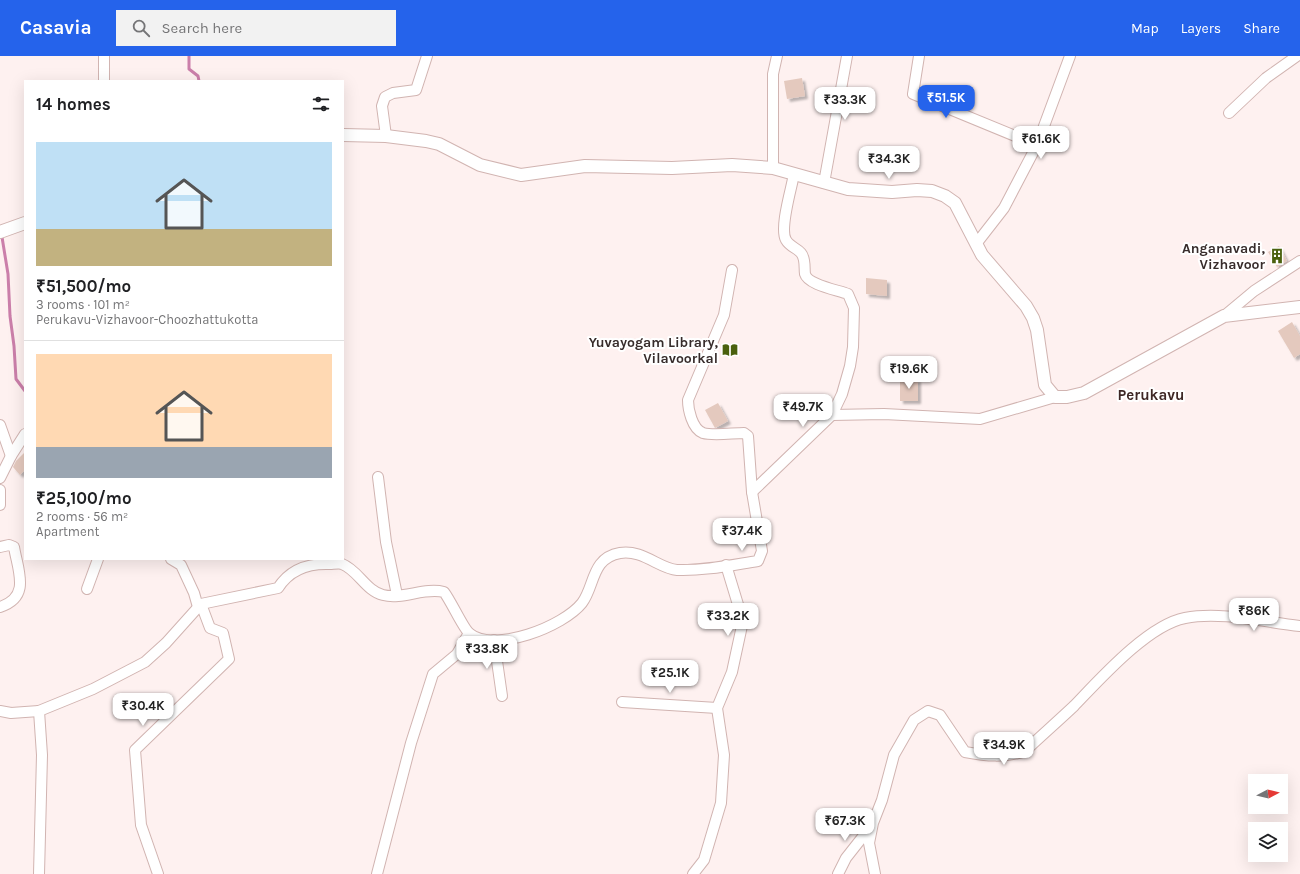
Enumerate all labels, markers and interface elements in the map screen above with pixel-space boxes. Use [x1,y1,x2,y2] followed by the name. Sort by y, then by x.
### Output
[116,10,396,46] search box
[20,17,92,39] text: Casavia
[130,17,152,39] icon: search
[162,19,242,37] text: Search here
[1131,20,1159,37] text: Map
[1181,20,1221,37] text: Layers
[1243,20,1280,37] text: Share
[913,85,979,119] pin: ₹51.5K
[812,87,878,121] pin: ₹33.3K
[927,90,965,105] text: ₹51.5K
[824,92,867,107] text: ₹33.3K
[310,93,332,115] icon: filters
[36,94,111,114] text: 14 homes
[1008,126,1074,160] pin: ₹61.6K
[1021,131,1061,146] text: ₹61.6K
[856,146,922,180] pin: ₹34.3K
[868,151,910,166] text: ₹34.3K
[148,168,220,240] icon: home
[1182,240,1265,273] place label: Anganavadi, Vizhavoor
[1268,247,1286,265] building icon: Anganavadi, Vizhavoor
[36,276,131,296] text: ₹51,500/mo
[36,297,130,312] text: 3 rooms · 101 m²
[36,312,258,327] text: Perukavu-Vizhavoor-Choozhattukotta
[589,334,718,367] place label: Yuvayogam Library, Vilavoorkal
[721,341,739,359] library icon: Yuvayogam Library, Vilavoorkal
[876,356,942,390] pin: ₹19.6K
[889,361,929,376] text: ₹19.6K
[148,380,220,452] icon: home
[1118,386,1184,404] district label: Perukavu
[770,394,836,428] pin: ₹49.7K
[783,399,823,414] text: ₹49.7K
[36,488,132,508] text: ₹25,100/mo
[36,509,128,524] text: 2 rooms · 56 m²
[709,518,775,552] pin: ₹37.4K
[721,523,763,538] text: ₹37.4K
[36,524,99,539] text: Apartment
[1230,598,1278,632] pin: ₹86K
[695,603,761,637] pin: ₹33.2K
[1238,603,1270,618] text: ₹86K
[707,608,749,623] text: ₹33.2K
[454,636,520,670] pin: ₹33.8K
[465,641,509,656] text: ₹33.8K
[637,660,703,694] pin: ₹25.1K
[651,665,689,680] text: ₹25.1K
[110,693,176,727] pin: ₹30.4K
[122,698,164,713] text: ₹30.4K
[971,732,1037,766] pin: ₹34.9K
[983,737,1025,752] text: ₹34.9K
[1248,774,1288,814] north arrow
[1248,774,1288,862] map controls
[812,808,878,842] pin: ₹67.3K
[824,813,866,828] text: ₹67.3K
[1248,822,1288,862] button: layers

